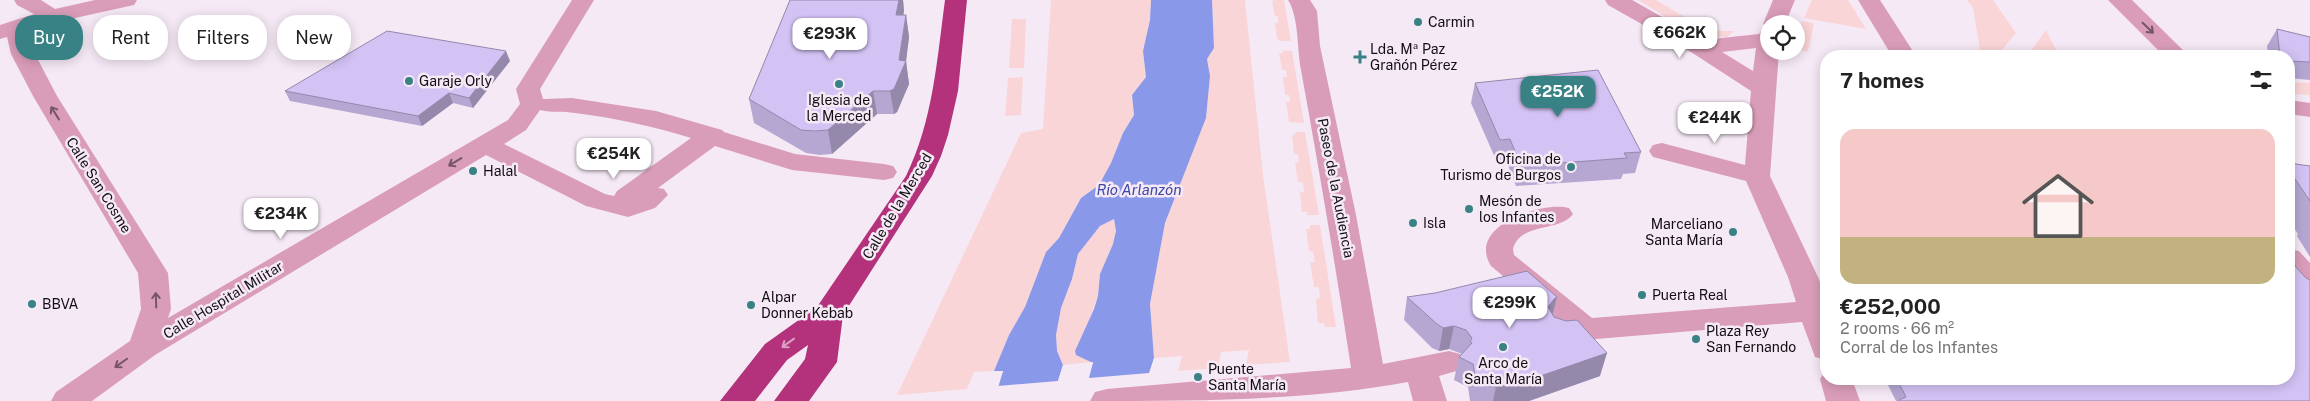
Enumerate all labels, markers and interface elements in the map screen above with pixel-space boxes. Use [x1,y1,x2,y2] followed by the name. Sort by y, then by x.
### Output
[1428,14,1475,30] place label: Carmin
[15,15,83,60] chip: Buy
[93,15,168,60] chip: Rent
[178,15,267,60] chip: Filters
[277,15,351,60] chip: New
[1760,15,1805,60] map controls
[1760,15,1805,60] button: locate
[1412,16,1424,28] marker: Carmin
[1645,17,1715,59] pin: €662K
[795,18,865,60] pin: €293K
[2142,22,2154,34] one-way arrow
[1653,23,1707,42] text: €662K
[803,24,857,43] text: €293K
[1370,41,1458,73] place label: Lda. Mª Paz Grañón Pérez
[1354,51,1366,63] marker: Lda. Mª Paz Grañón Pérez
[2247,66,2275,94] icon: filters
[1840,68,1924,93] text: 7 homes
[419,73,492,89] place label: Garaje Orly
[403,75,415,87] marker: Garaje Orly
[1523,76,1593,118] pin: €252K
[833,78,845,90] marker: Iglesia de la Merced
[1531,82,1585,101] text: €252K
[807,92,871,124] place label: Iglesia de la Merced
[1680,102,1750,144] pin: €244K
[50,107,60,121] one-way arrow
[1688,108,1742,127] text: €244K
[1315,117,1357,259] street label: Paseo de la Audiencia
[63,134,135,236] street label: Calle San Cosme
[579,138,649,180] pin: €254K
[587,144,641,163] text: €254K
[859,150,935,262] street label: Calle de la Merced
[1440,151,1561,183] place label: Oficina de Turismo de Burgos
[449,157,463,167] one-way arrow
[1565,161,1577,173] marker: Oficina de Turismo de Burgos
[2013,161,2103,251] icon: home
[483,163,518,179] place label: Halal
[467,165,479,177] marker: Halal
[1096,181,1182,198] water label: Río Arlanzón
[1479,193,1554,225] place label: Mesón de los Infantes
[246,198,316,240] pin: €234K
[1463,203,1475,215] marker: Mesón de los Infantes
[254,204,308,223] text: €234K
[1423,215,1446,231] place label: Isla
[1645,216,1723,248] place label: Marceliano Santa María
[1407,217,1419,229] marker: Isla
[1727,226,1739,238] marker: Marceliano Santa María
[160,258,286,342] street label: Calle Hospital Militar
[1475,286,1545,329] pin: €299K
[1652,287,1728,303] place label: Puerta Real
[761,289,853,321] place label: Alpar Donner Kebab
[1636,289,1648,301] marker: Puerta Real
[151,293,161,309] one-way arrow
[1483,293,1537,312] text: €299K
[1840,294,1941,319] text: €252,000
[42,296,78,312] place label: BBVA
[26,298,38,310] marker: BBVA
[745,299,757,311] marker: Alpar Donner Kebab
[1840,319,1954,338] text: 2 rooms · 66 m²
[1706,323,1796,355] place label: Plaza Rey San Fernando
[1690,333,1702,345] marker: Plaza Rey San Fernando
[781,338,795,348] one-way arrow
[1840,338,1998,357] text: Corral de los Infantes
[1497,341,1509,353] marker: Arco de Santa María
[1464,355,1542,387] place label: Arco de Santa María
[114,358,128,368] one-way arrow
[1208,361,1286,393] place label: Puente Santa María
[1192,371,1204,383] marker: Puente Santa María

